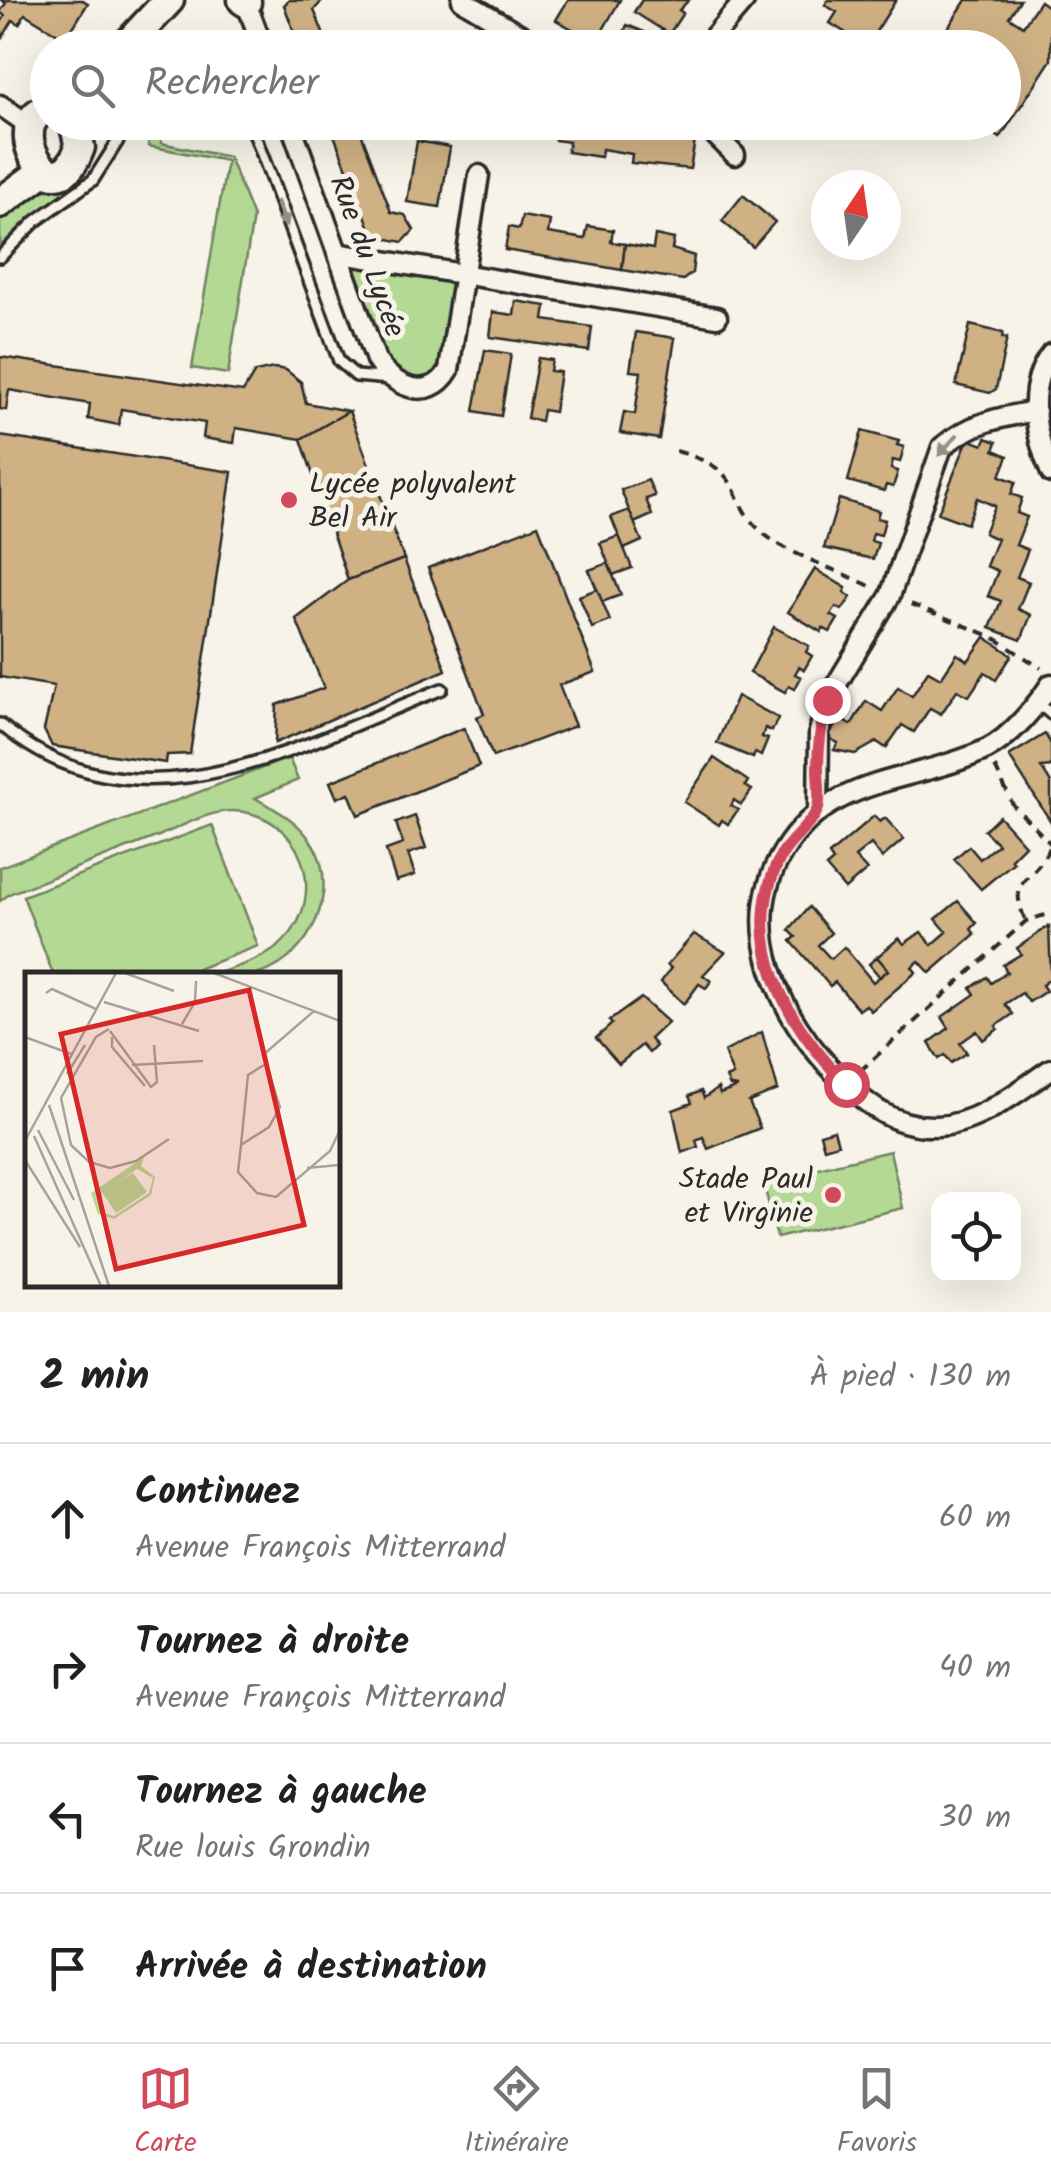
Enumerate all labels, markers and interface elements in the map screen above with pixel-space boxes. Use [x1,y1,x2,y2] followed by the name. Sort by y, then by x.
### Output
[30,30,1021,140] search box
[145,55,318,115] text: Rechercher
[65,58,120,113] icon: search
[315,169,418,344] street label: Rue du Lycée
[811,170,901,260] north arrow
[275,199,290,229] one-way arrow
[937,432,959,457] one-way arrow
[309,461,516,543] place label: Lycée polyvalent Bel Air
[278,489,300,511] marker: Lycée polyvalent Bel Air
[805,678,851,724] route end
[25,972,340,1287] inset map
[824,1062,870,1108] route start
[679,1156,813,1238] place label: Stade Paul et Virginie
[822,1184,844,1206] marker: Stade Paul et Virginie
[931,1192,1021,1282] map controls
[931,1192,1021,1282] button: locate
[40,1344,149,1411] text: 2 min
[810,1352,1011,1403] text: À pied · 130 m
[135,1463,300,1523] text: Continuez
[40,1491,95,1546] icon: ahead
[939,1493,1011,1544] text: 60 m
[135,1523,506,1574] text: Avenue François Mitterrand
[135,1613,409,1673] text: Tournez à droite
[40,1641,95,1696] icon: right
[939,1643,1011,1694] text: 40 m
[135,1673,506,1724] text: Avenue François Mitterrand
[135,1763,427,1823] text: Tournez à gauche
[40,1791,95,1846] icon: left
[938,1793,1011,1844] text: 30 m
[135,1823,370,1874] text: Rue louis Grondin
[135,1938,487,1998] text: Arrivée à destination
[40,1941,95,1996] icon: arrive
[134,2061,197,2166] tab: Carte
[465,2061,569,2166] tab: Itinéraire
[837,2061,917,2166] tab: Favoris

